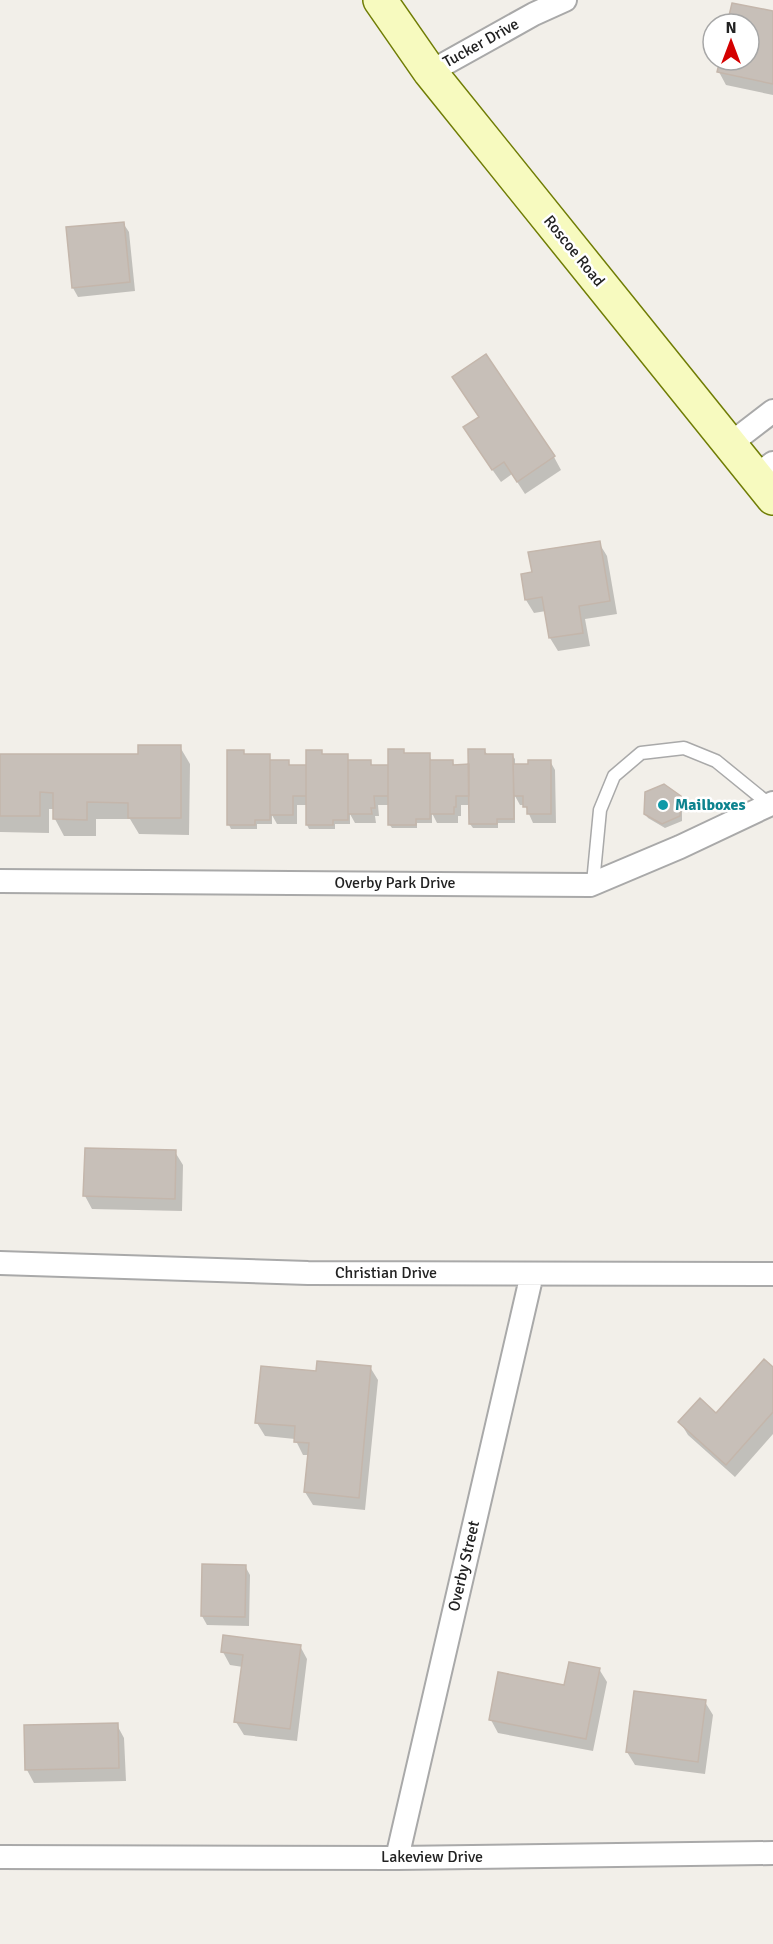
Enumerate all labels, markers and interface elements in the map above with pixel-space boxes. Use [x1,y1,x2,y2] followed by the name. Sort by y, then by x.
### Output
[701,12,761,72] north arrow
[440,14,522,72] street label: Tucker Drive
[725,18,737,38] text: N
[539,211,609,291] street label: Roscoe Road
[675,795,746,815] place label: Mailboxes
[656,798,670,812] marker: Mailboxes
[335,873,455,893] street label: Overby Park Drive
[335,1263,437,1283] street label: Christian Drive
[444,1518,484,1613] street label: Overby Street
[381,1847,483,1867] street label: Lakeview Drive

